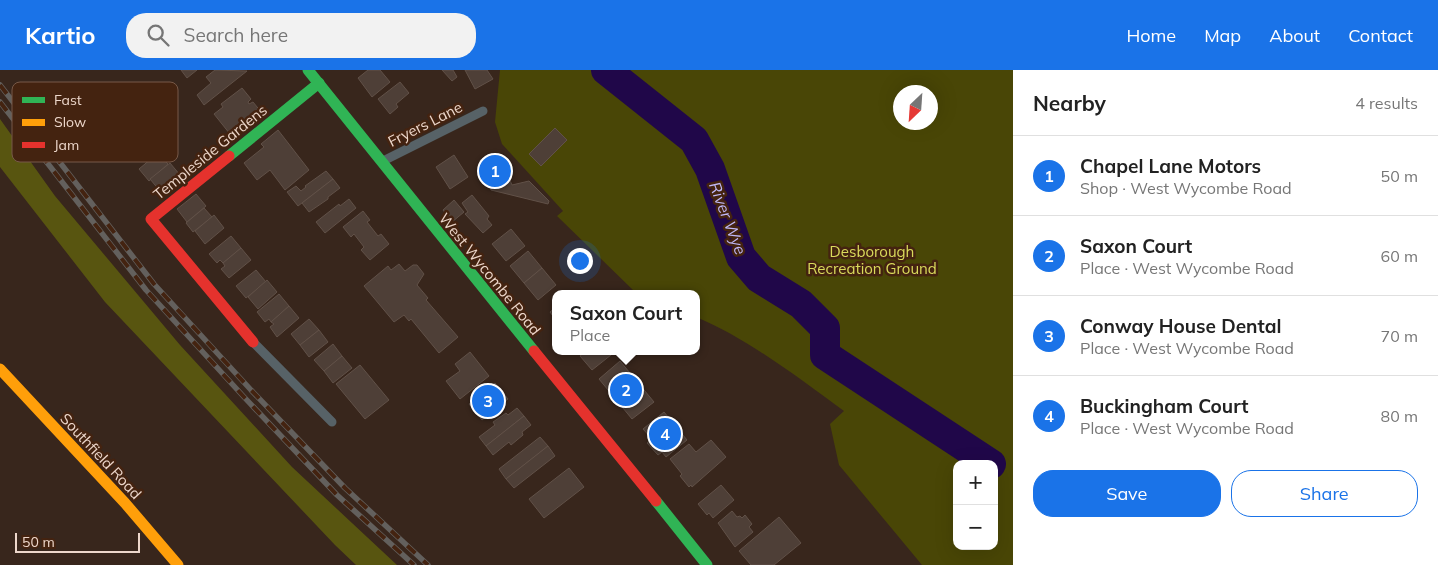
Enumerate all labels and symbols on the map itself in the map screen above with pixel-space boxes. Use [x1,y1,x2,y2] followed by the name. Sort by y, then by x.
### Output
[12,82,178,162] legend
[893,85,938,130] north arrow
[54,91,82,109] text: Fast
[385,97,465,151] street label: Fryers Lane
[149,100,271,204] street label: Templeside Gardens
[54,113,86,131] text: Slow
[54,136,79,154] text: Jam
[479,152,511,190] pin: 1
[705,179,751,258] water label: River Wye
[435,209,545,339] street label: West Wycombe Road
[807,242,937,278] park label: Desborough Recreation Ground
[567,248,593,274] your location
[610,371,642,409] pin: 2
[472,382,504,420] pin: 3
[56,409,146,503] street label: Southfield Road
[649,415,681,453] pin: 4
[15,530,140,553] scale bar

